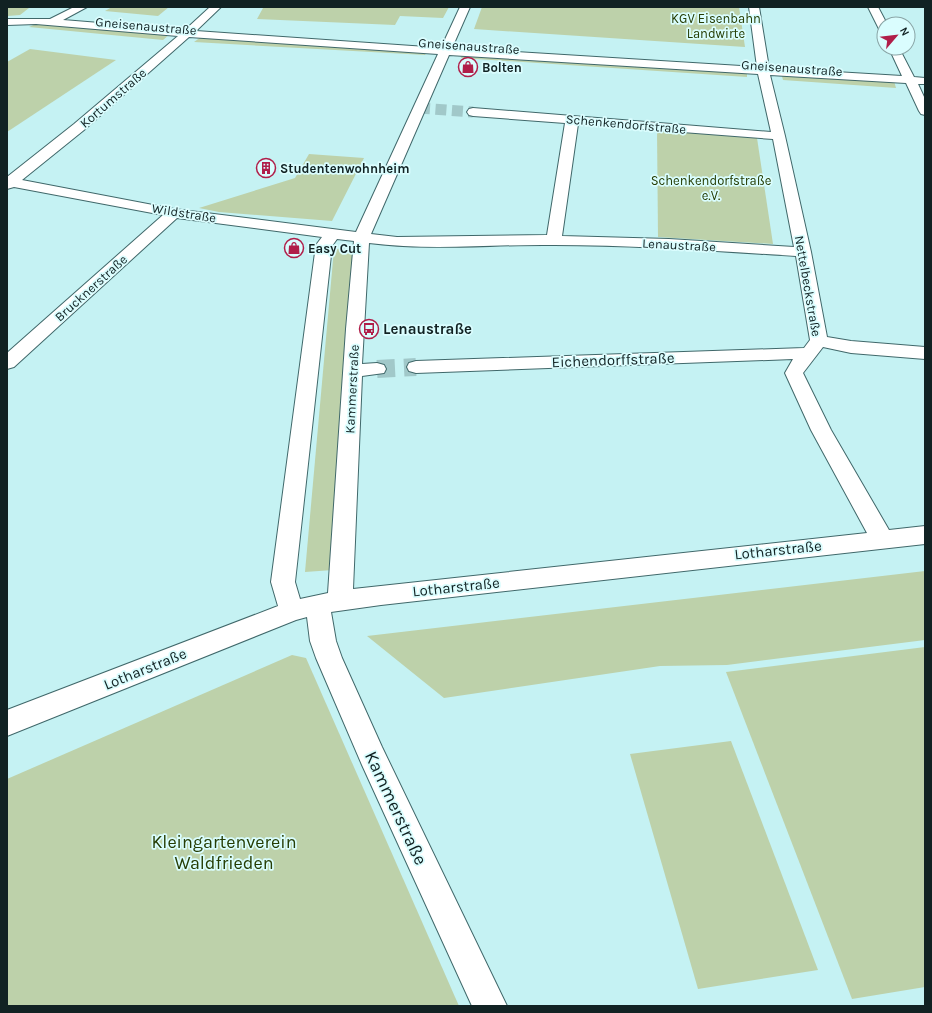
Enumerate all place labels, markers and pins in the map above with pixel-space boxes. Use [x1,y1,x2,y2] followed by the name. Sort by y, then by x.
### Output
[457,56,479,78] shop icon: Bolten
[482,60,522,75] place label: Bolten
[255,157,277,179] building icon: Studentenwohnheim
[280,161,410,176] place label: Studentenwohnheim
[283,237,305,259] shop icon: Easy Cut
[308,241,361,256] place label: Easy Cut
[358,318,380,340] bus stop icon: Lenaustraße
[383,320,472,338] place label: Lenaustraße

